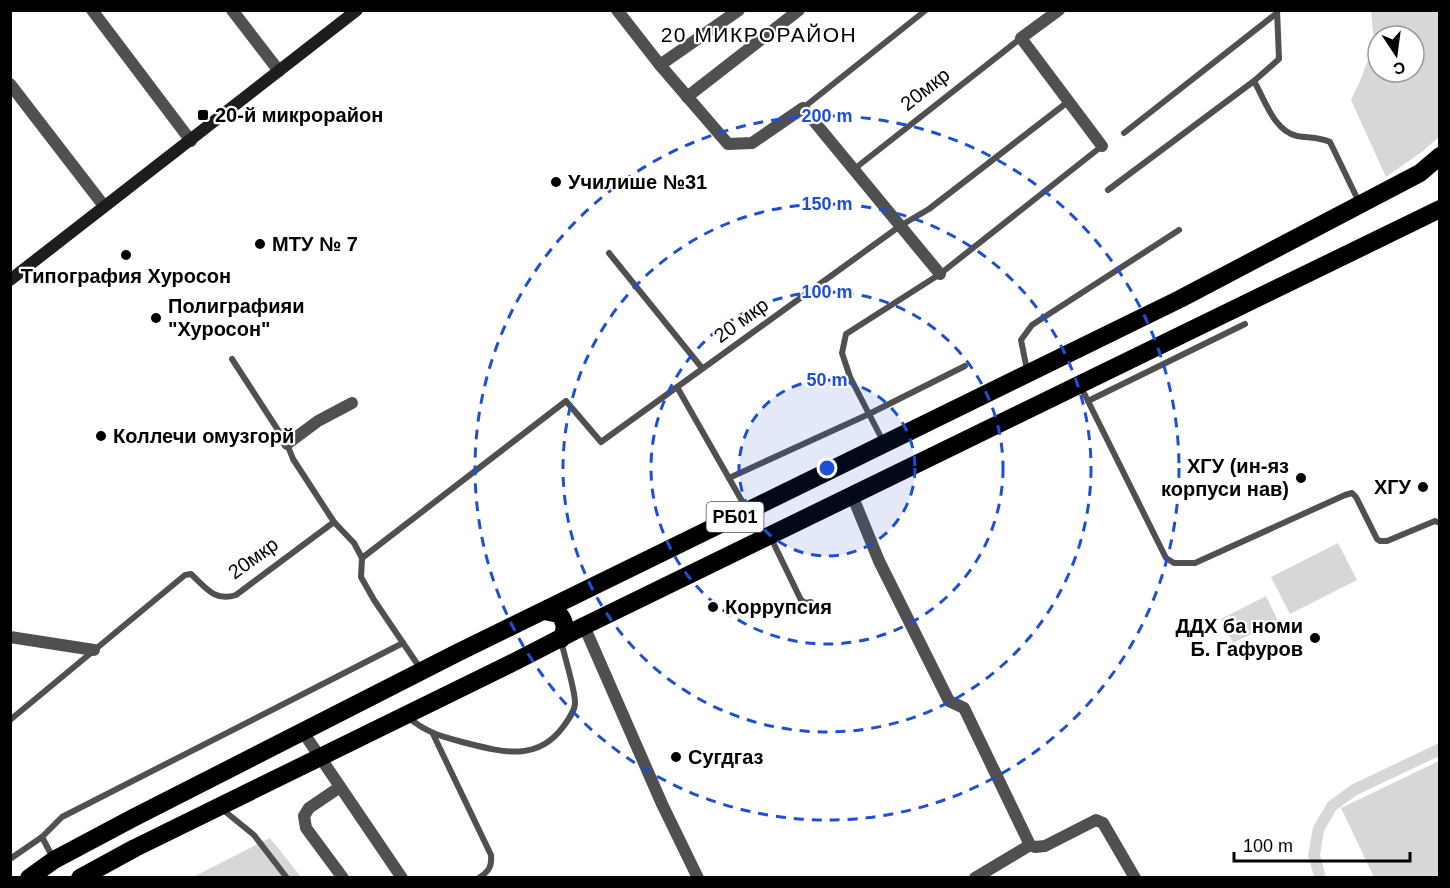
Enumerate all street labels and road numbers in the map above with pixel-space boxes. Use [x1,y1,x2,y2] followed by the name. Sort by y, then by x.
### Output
[896,63,954,115] street label: 20мкр
[710,293,772,347] street label: 20 мкр
[706,502,764,532] road number: РБ01
[224,533,282,583] street label: 20мкр

